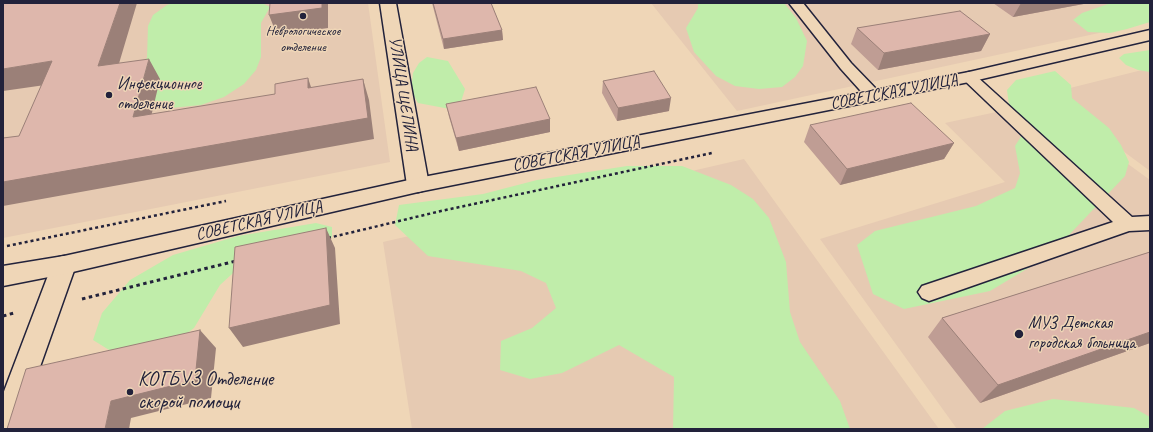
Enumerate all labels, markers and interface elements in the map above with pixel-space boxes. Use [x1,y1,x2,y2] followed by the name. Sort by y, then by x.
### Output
[298,11,308,21] marker: Неврологическое отделение
[266,23,340,56] place label: Неврологическое отделение
[384,35,422,153] street label: УЛИЦА ЩЕПИНА
[829,70,959,114] street label: СОВЕТСКАЯ УЛИЦА
[117,75,201,115] place label: Инфекционное отделение
[104,90,114,100] marker: Инфекционное отделение
[511,132,641,176] street label: СОВЕТСКАЯ УЛИЦА
[194,197,324,245] street label: СОВЕТСКАЯ УЛИЦА
[1028,314,1135,354] place label: МУЗ Детская городская больница
[1013,328,1025,340] marker: МУЗ Детская городская больница
[138,368,273,415] place label: КОГБУЗ Отделение скорой помощи
[125,387,135,397] marker: КОГБУЗ Отделение скорой помощи

